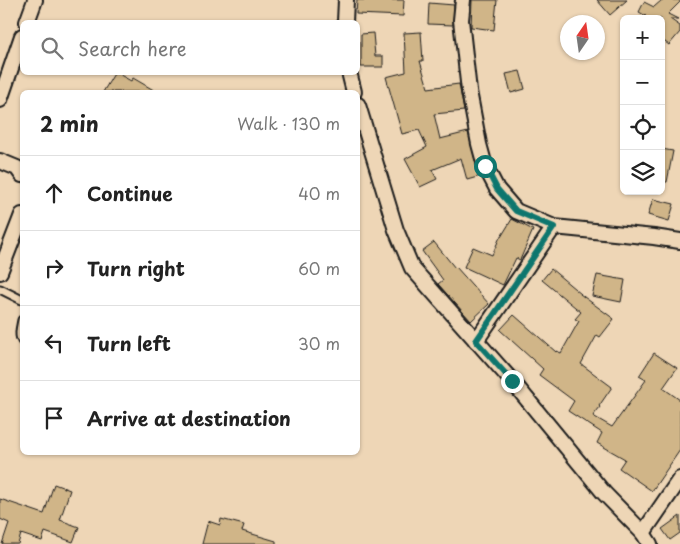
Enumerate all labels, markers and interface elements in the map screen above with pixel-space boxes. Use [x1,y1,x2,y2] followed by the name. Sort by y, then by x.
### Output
[560,15,605,60] north arrow
[620,15,665,195] map controls
[620,15,665,60] button: +
[20,20,360,75] search box
[38,34,66,62] icon: search
[78,34,187,62] text: Search here
[620,60,665,105] button: −
[620,105,665,150] button: locate
[40,107,99,139] text: 2 min
[237,111,340,135] text: Walk · 130 m
[620,150,665,195] button: layers
[474,155,497,178] route start
[40,179,68,207] icon: ahead
[87,179,173,207] text: Continue
[298,181,340,205] text: 40 m
[40,254,68,282] icon: right
[87,254,185,282] text: Turn right
[298,256,340,280] text: 60 m
[40,329,68,357] icon: left
[87,329,171,357] text: Turn left
[298,331,340,355] text: 30 m
[501,370,524,393] route end
[40,404,68,432] icon: arrive
[87,404,291,432] text: Arrive at destination

